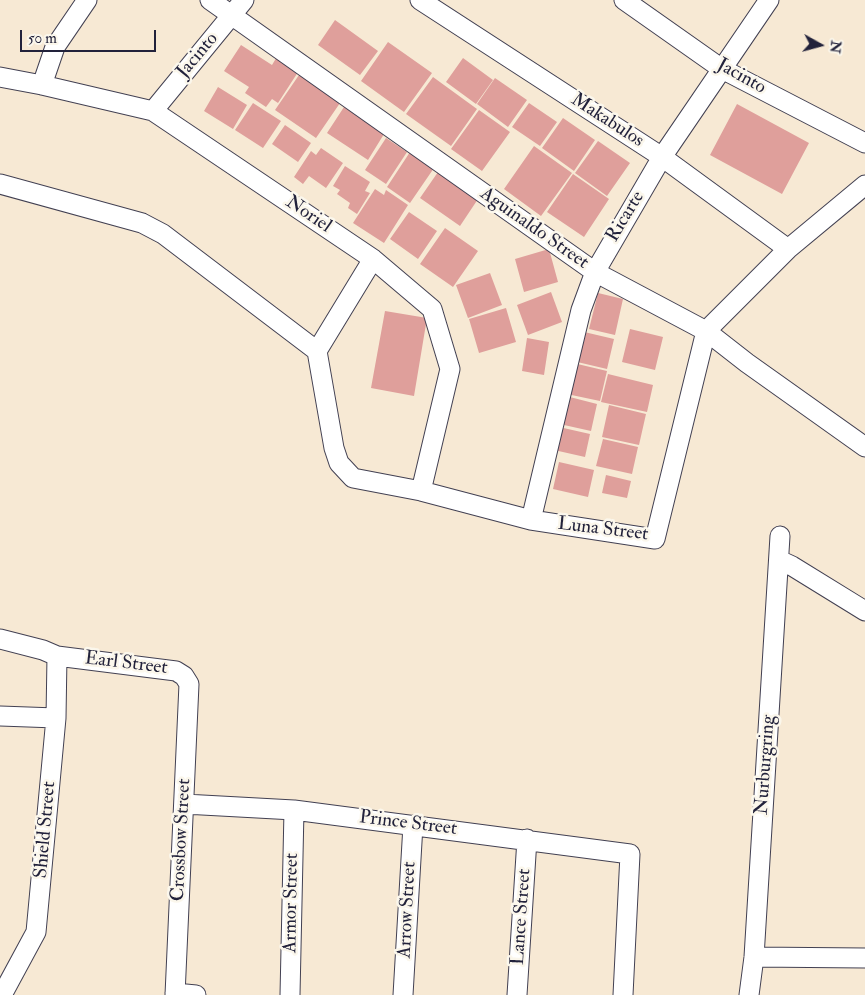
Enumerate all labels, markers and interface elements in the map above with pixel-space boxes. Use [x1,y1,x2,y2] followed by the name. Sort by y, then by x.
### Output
[22,20,159,52] scale bar
[795,20,845,70] north arrow
[172,28,224,84] street label: Jacinto
[28,29,57,48] text: 50 m
[826,40,845,54] text: N
[712,54,770,100] street label: Jacinto
[566,89,648,153] street label: Makabulos
[475,183,593,275] street label: Aguinaldo Street
[602,187,650,247] street label: Ricarte
[281,191,335,239] street label: Noriel
[556,513,650,547] street label: Luna Street
[83,648,169,680] street label: Earl Street
[751,714,781,816] street label: Nurburgring
[167,778,197,902] street label: Crossbow Street
[30,781,62,879] street label: Shield Street
[358,807,458,841] street label: Prince Street
[280,853,304,953] street label: Armor Street
[394,861,422,959] street label: Arrow Street
[507,868,537,966] street label: Lance Street

